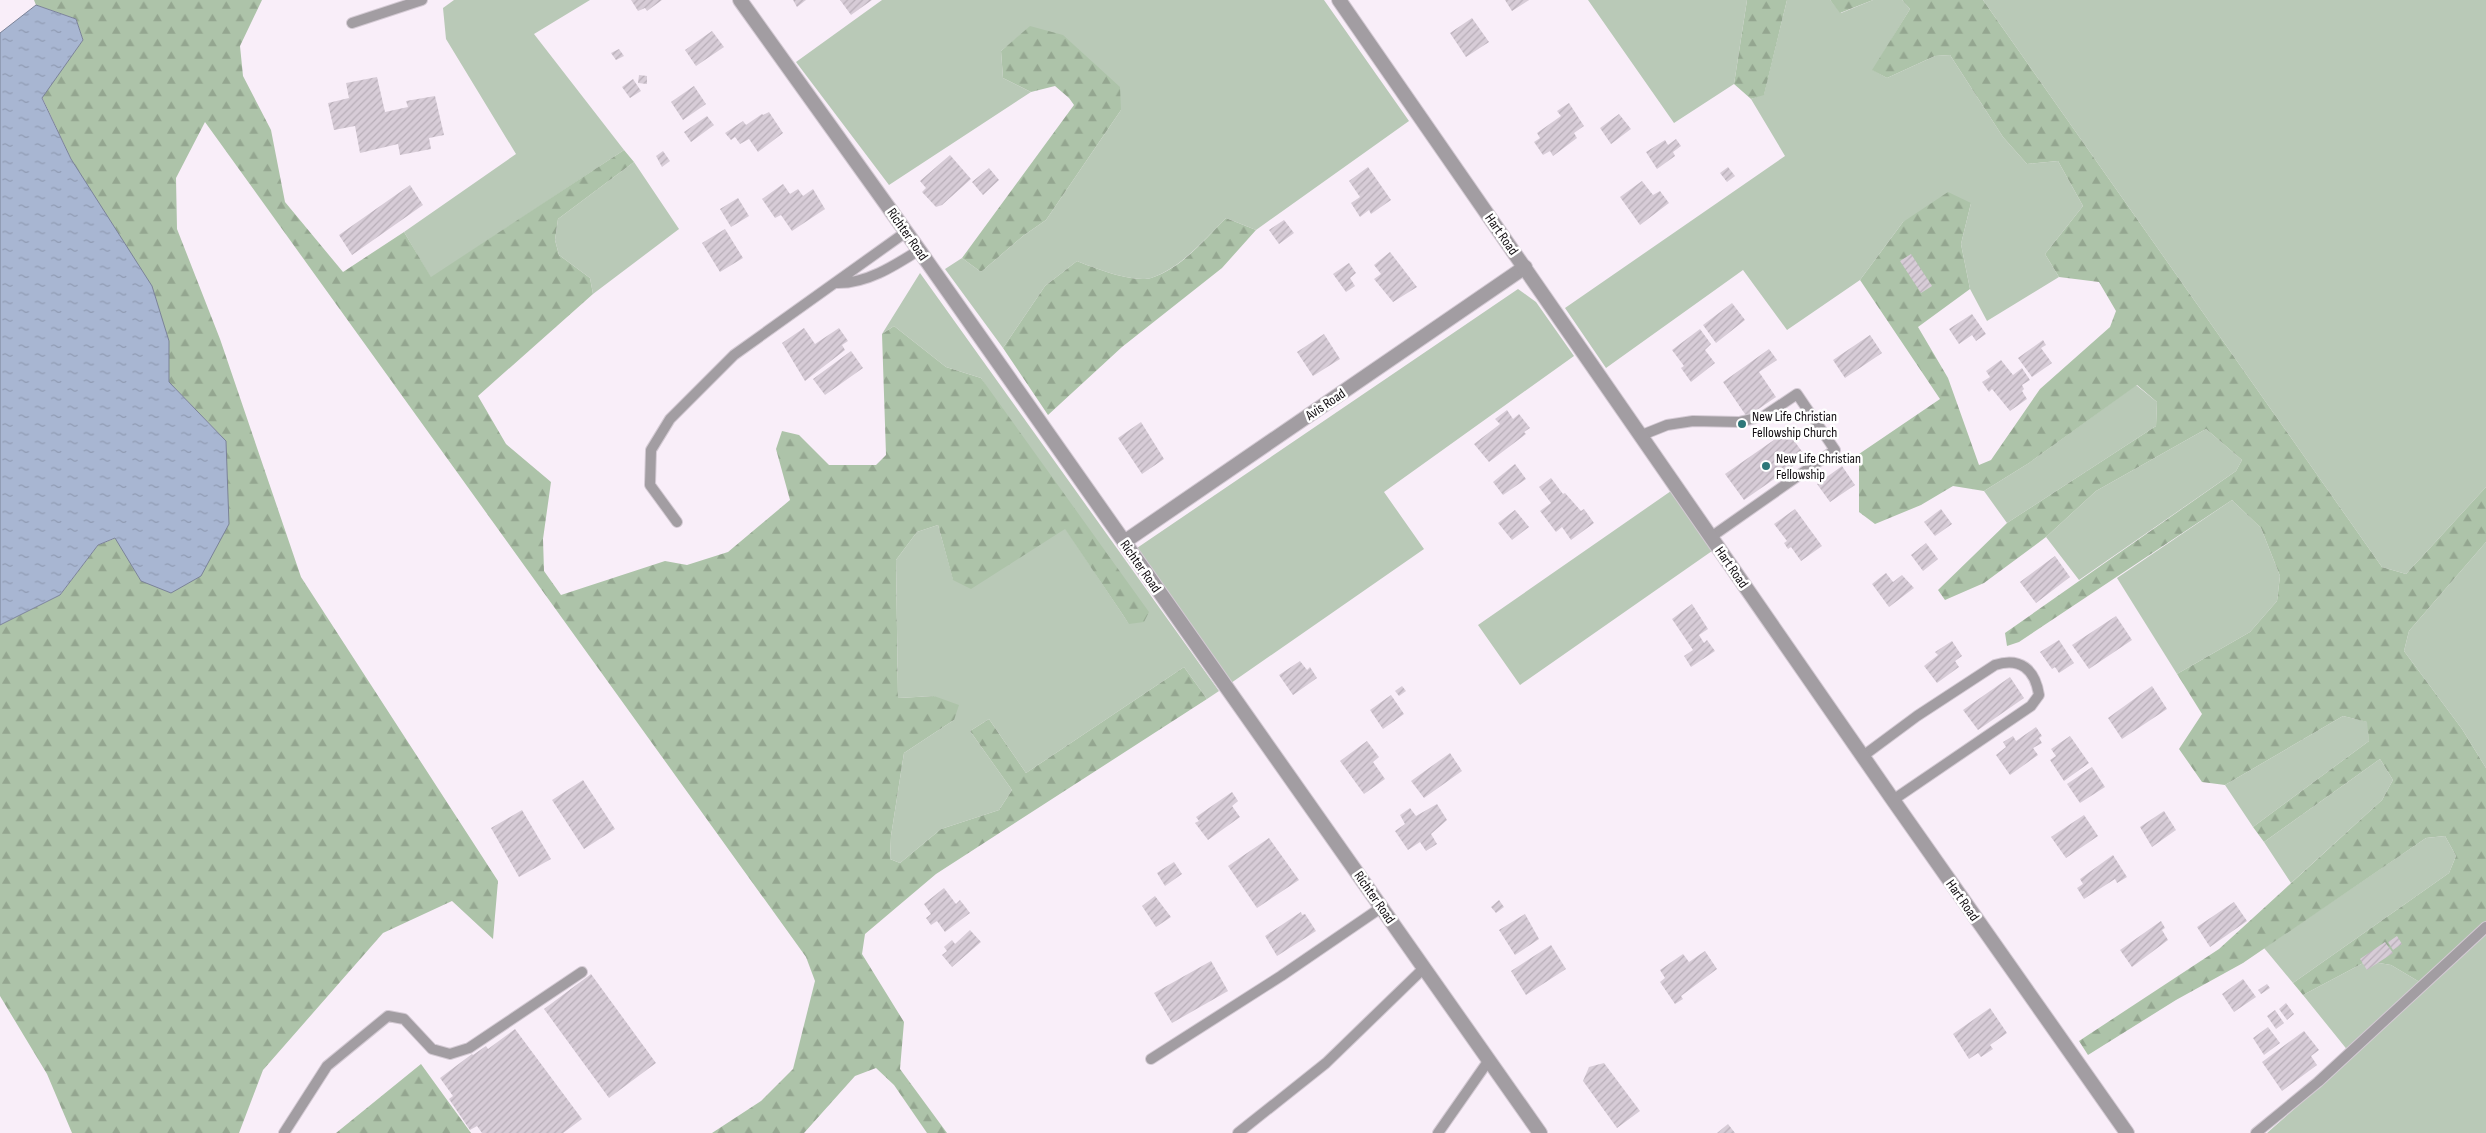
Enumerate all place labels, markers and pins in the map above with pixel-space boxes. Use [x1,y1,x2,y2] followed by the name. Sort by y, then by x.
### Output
[1752,408,1837,441] place label: New Life Christian Fellowship Church
[1736,418,1748,430] marker: New Life Christian Fellowship Church
[1776,450,1861,483] place label: New Life Christian Fellowship
[1760,460,1772,472] marker: New Life Christian Fellowship

